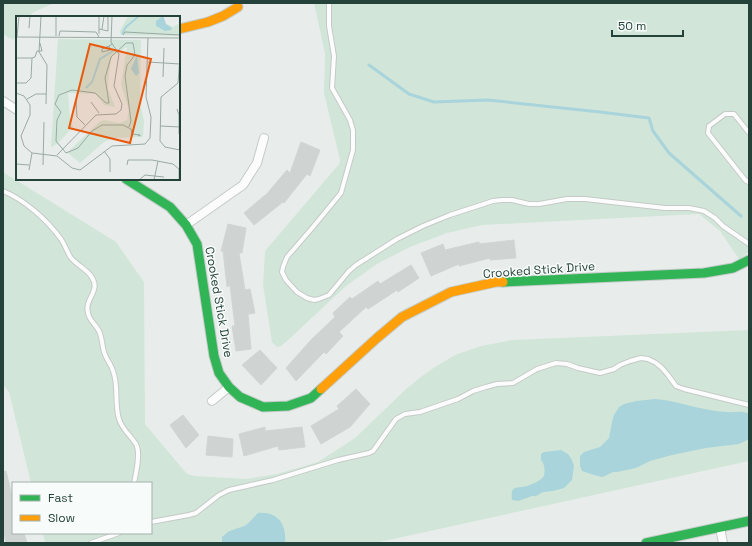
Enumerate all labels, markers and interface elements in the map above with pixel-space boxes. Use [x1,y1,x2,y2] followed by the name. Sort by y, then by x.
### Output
[612,12,683,38] scale bar
[16,16,180,180] inset map
[618,18,646,34] text: 50 m
[201,245,237,359] street label: Crooked Stick Drive
[482,258,596,282] street label: Crooked Stick Drive
[12,482,152,534] legend
[48,490,73,506] text: Fast
[48,510,75,526] text: Slow

